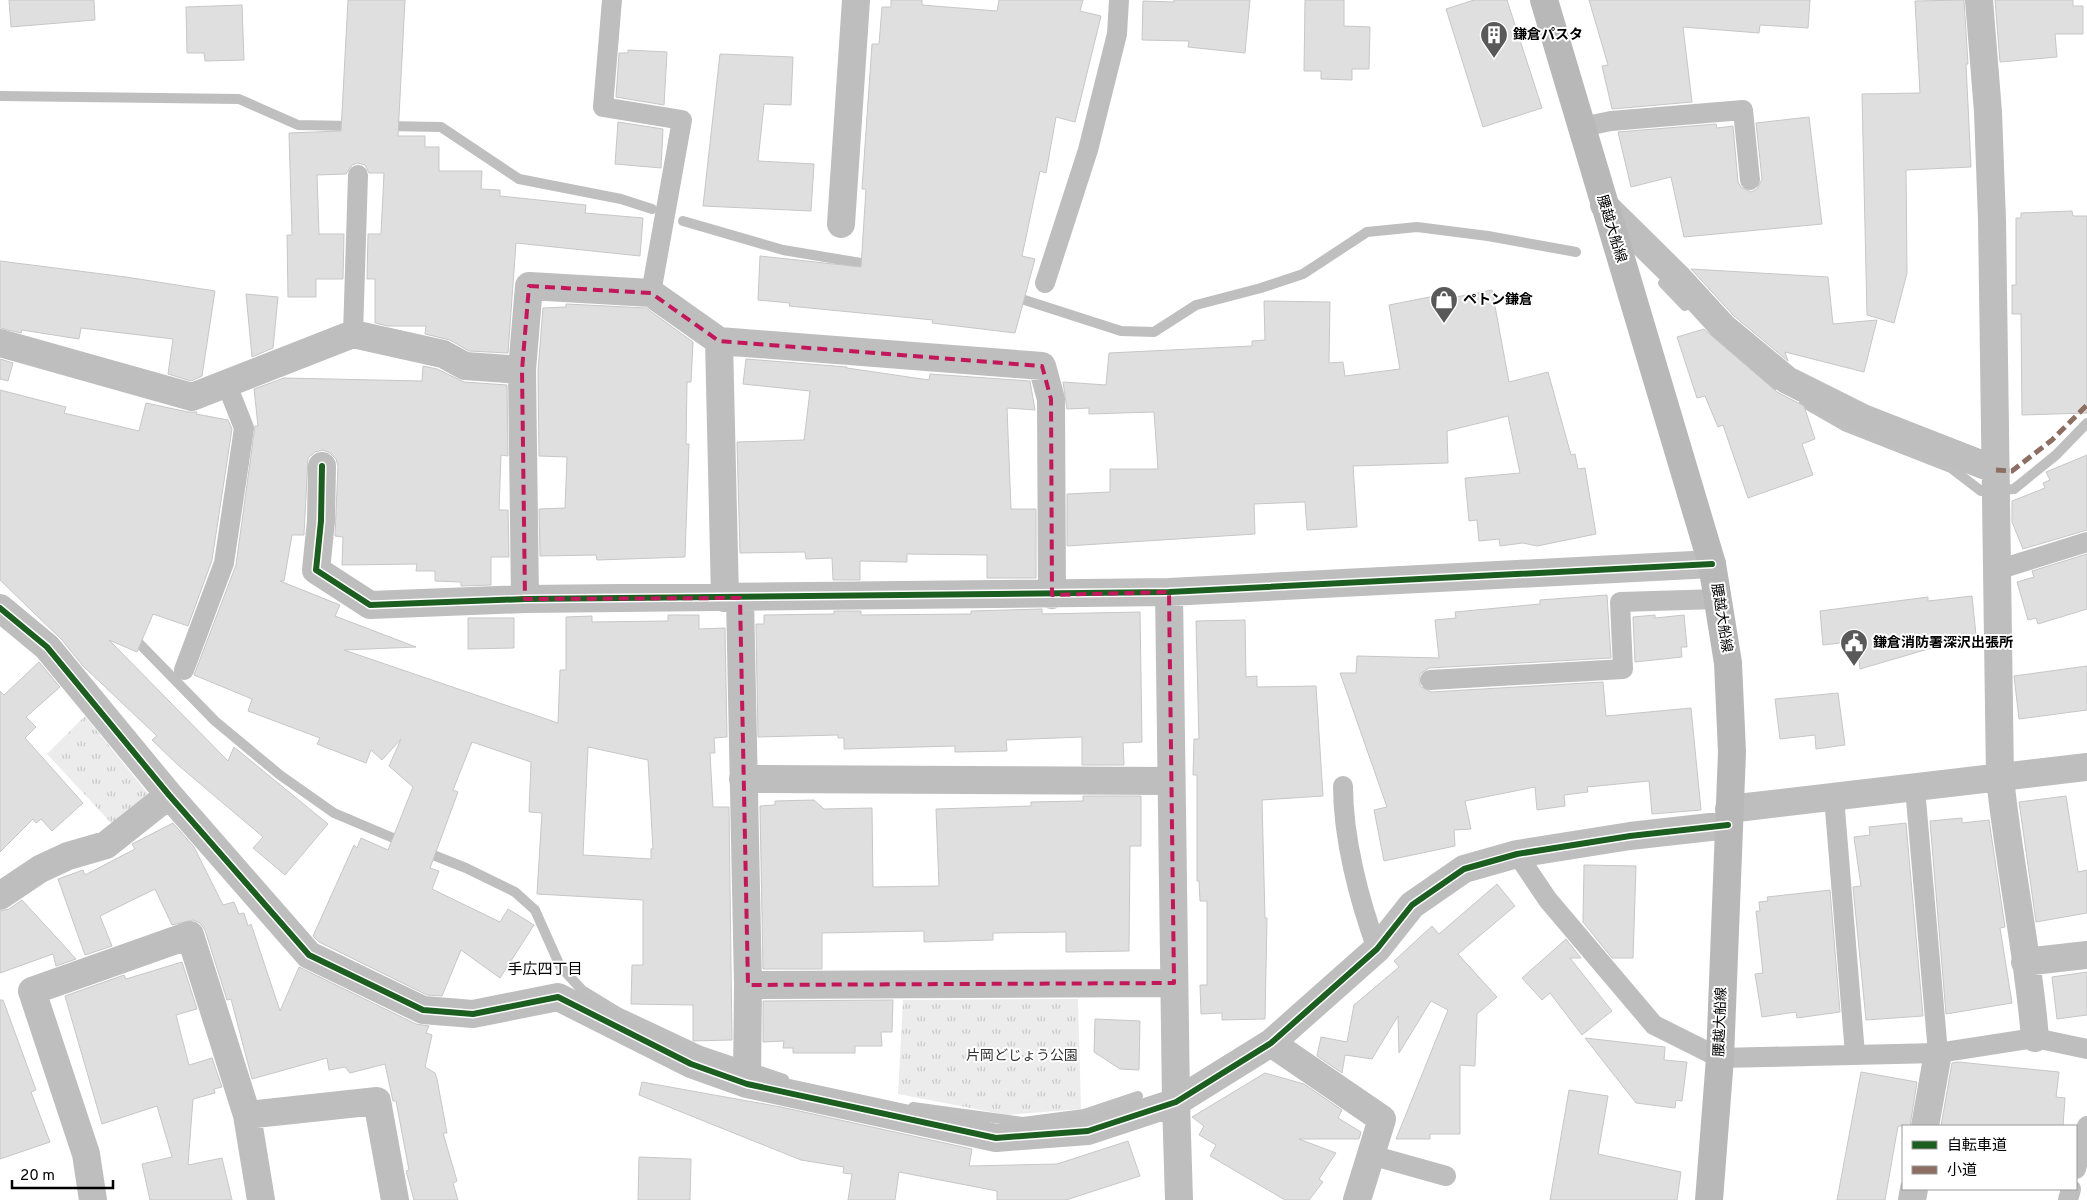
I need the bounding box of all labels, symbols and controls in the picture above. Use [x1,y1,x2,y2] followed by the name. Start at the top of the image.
[1479,20,1509,59] building icon: 鎌倉パスタ
[1513,27,1583,44] place label: 鎌倉パスタ
[1593,193,1629,265] street label: 腰越大船線
[1429,285,1459,324] shop icon: ペトン鎌倉
[1463,292,1533,309] place label: ペトン鎌倉
[1707,582,1735,654] street label: 腰越大船線
[1839,628,1869,667] public building icon: 鎌倉消防署深沢出張所
[1873,635,2013,652] place label: 鎌倉消防署深沢出張所
[507,961,583,980] district label: 手広四丁目
[1711,987,1731,1057] street label: 腰越大船線
[966,1048,1078,1065] park label: 片岡どじょう公園
[1902,1125,2077,1190] legend
[1947,1137,2007,1156] text: 自転車道
[12,1158,114,1190] scale bar
[1947,1162,1977,1181] text: 小道
[20,1167,55,1186] text: 20 m

